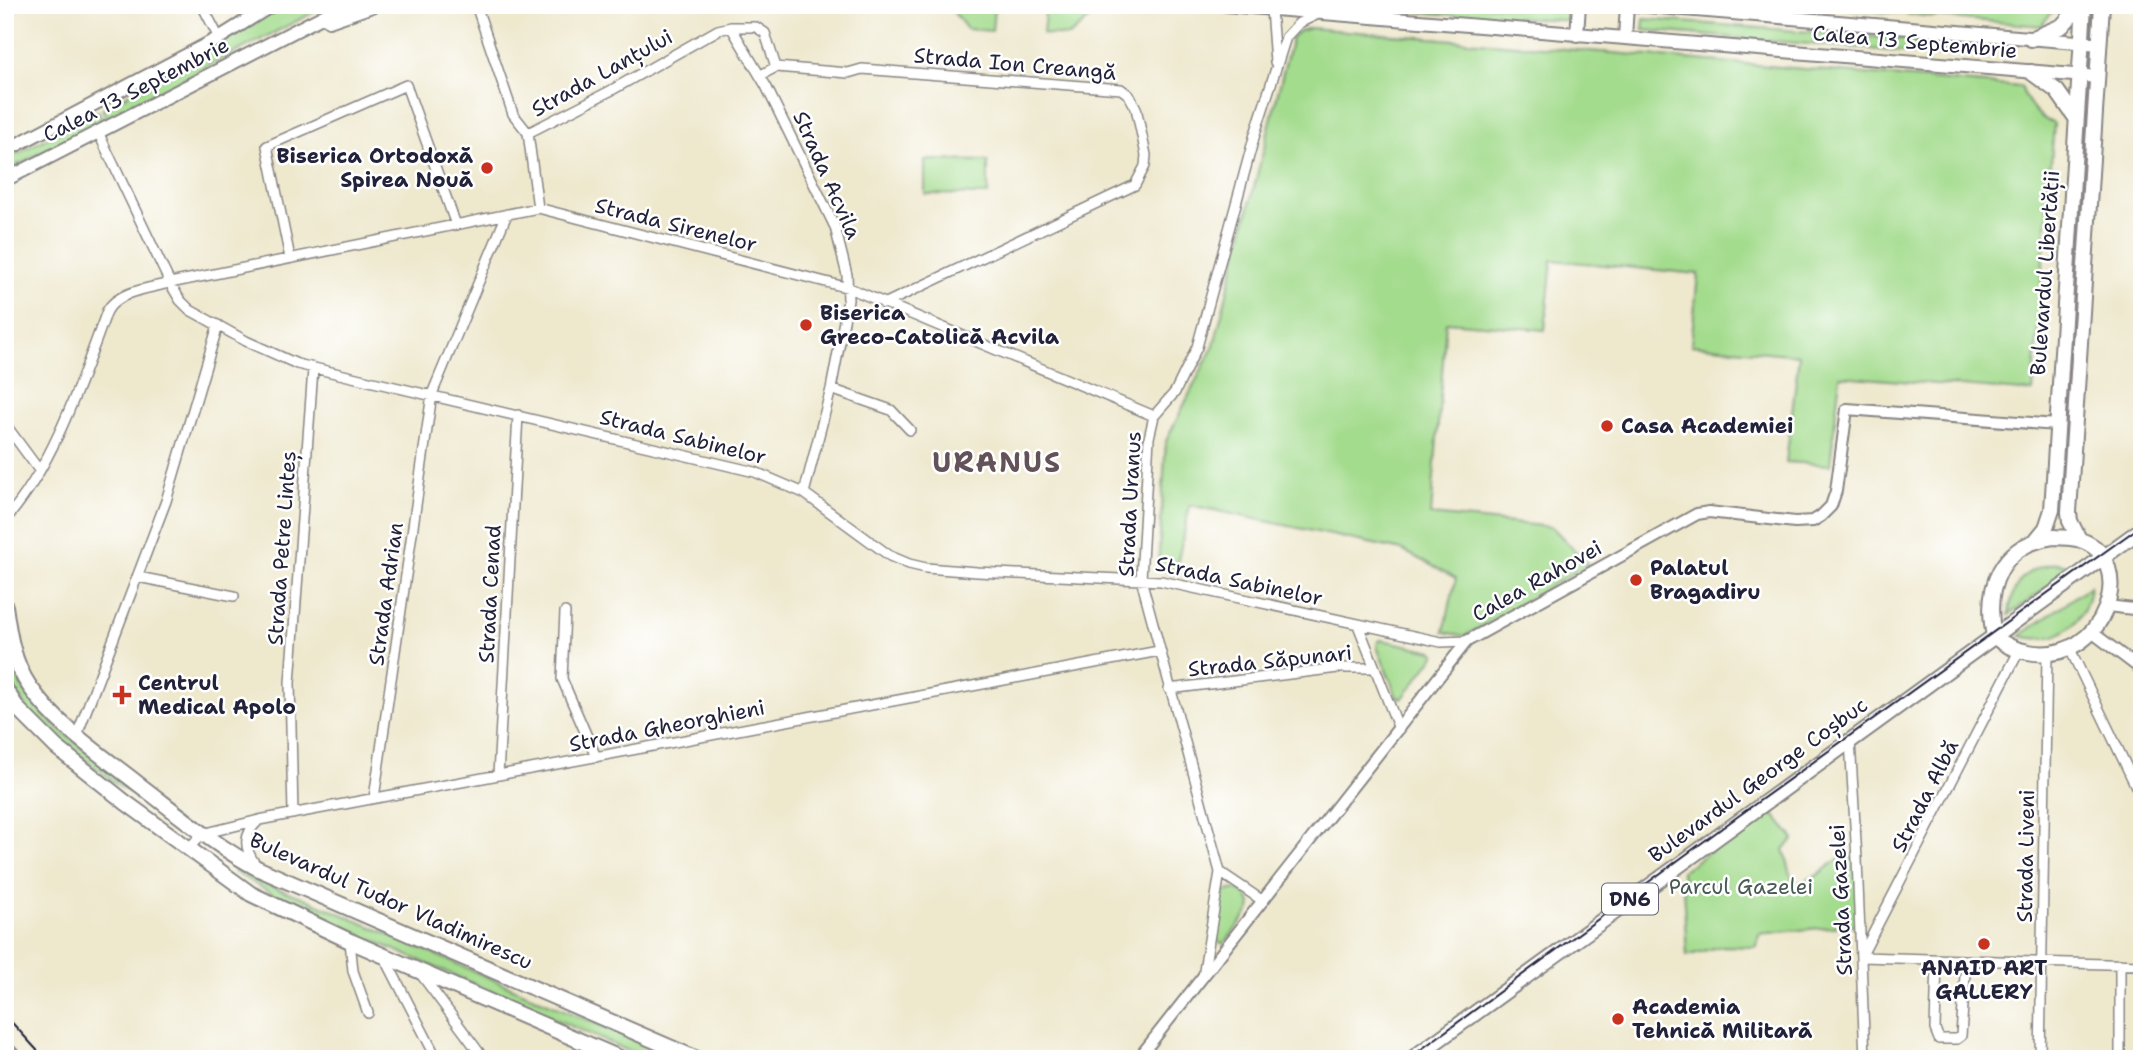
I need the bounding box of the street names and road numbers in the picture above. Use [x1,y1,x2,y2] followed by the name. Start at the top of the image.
[1812,19,2018,65] street label: Calea 13 Septembrie
[526,23,678,123] street label: Strada Lanțului
[38,31,234,149] street label: Calea 13 Septembrie
[913,41,1117,87] street label: Strada Ion Creangă
[786,107,868,243] street label: Strada Acvila
[2024,169,2066,377] street label: Bulevardul Libertății
[592,191,760,259] street label: Strada Sirenelor
[597,403,769,471] street label: Strada Sabinelor
[1112,430,1148,578] street label: Strada Uranus
[261,450,304,646] street label: Strada Petre Linteș
[362,520,410,667] street label: Strada Adrian
[472,524,508,664] street label: Strada Cenad
[1467,534,1607,628] street label: Calea Rahovei
[1153,550,1325,612] street label: Strada Sabinelor
[1187,638,1353,684] street label: Strada Săpunari
[1643,691,1874,870] street label: Bulevardul George Coșbuc
[567,693,767,759] street label: Strada Gheorghieni
[1885,735,1965,857] street label: Strada Albă
[2011,789,2041,923] street label: Strada Liveni
[1823,824,1859,976] street label: Strada Gazelei
[245,826,537,976] street label: Bulevardul Tudor Vladimirescu
[1602,884,1658,914] road number: DN6

